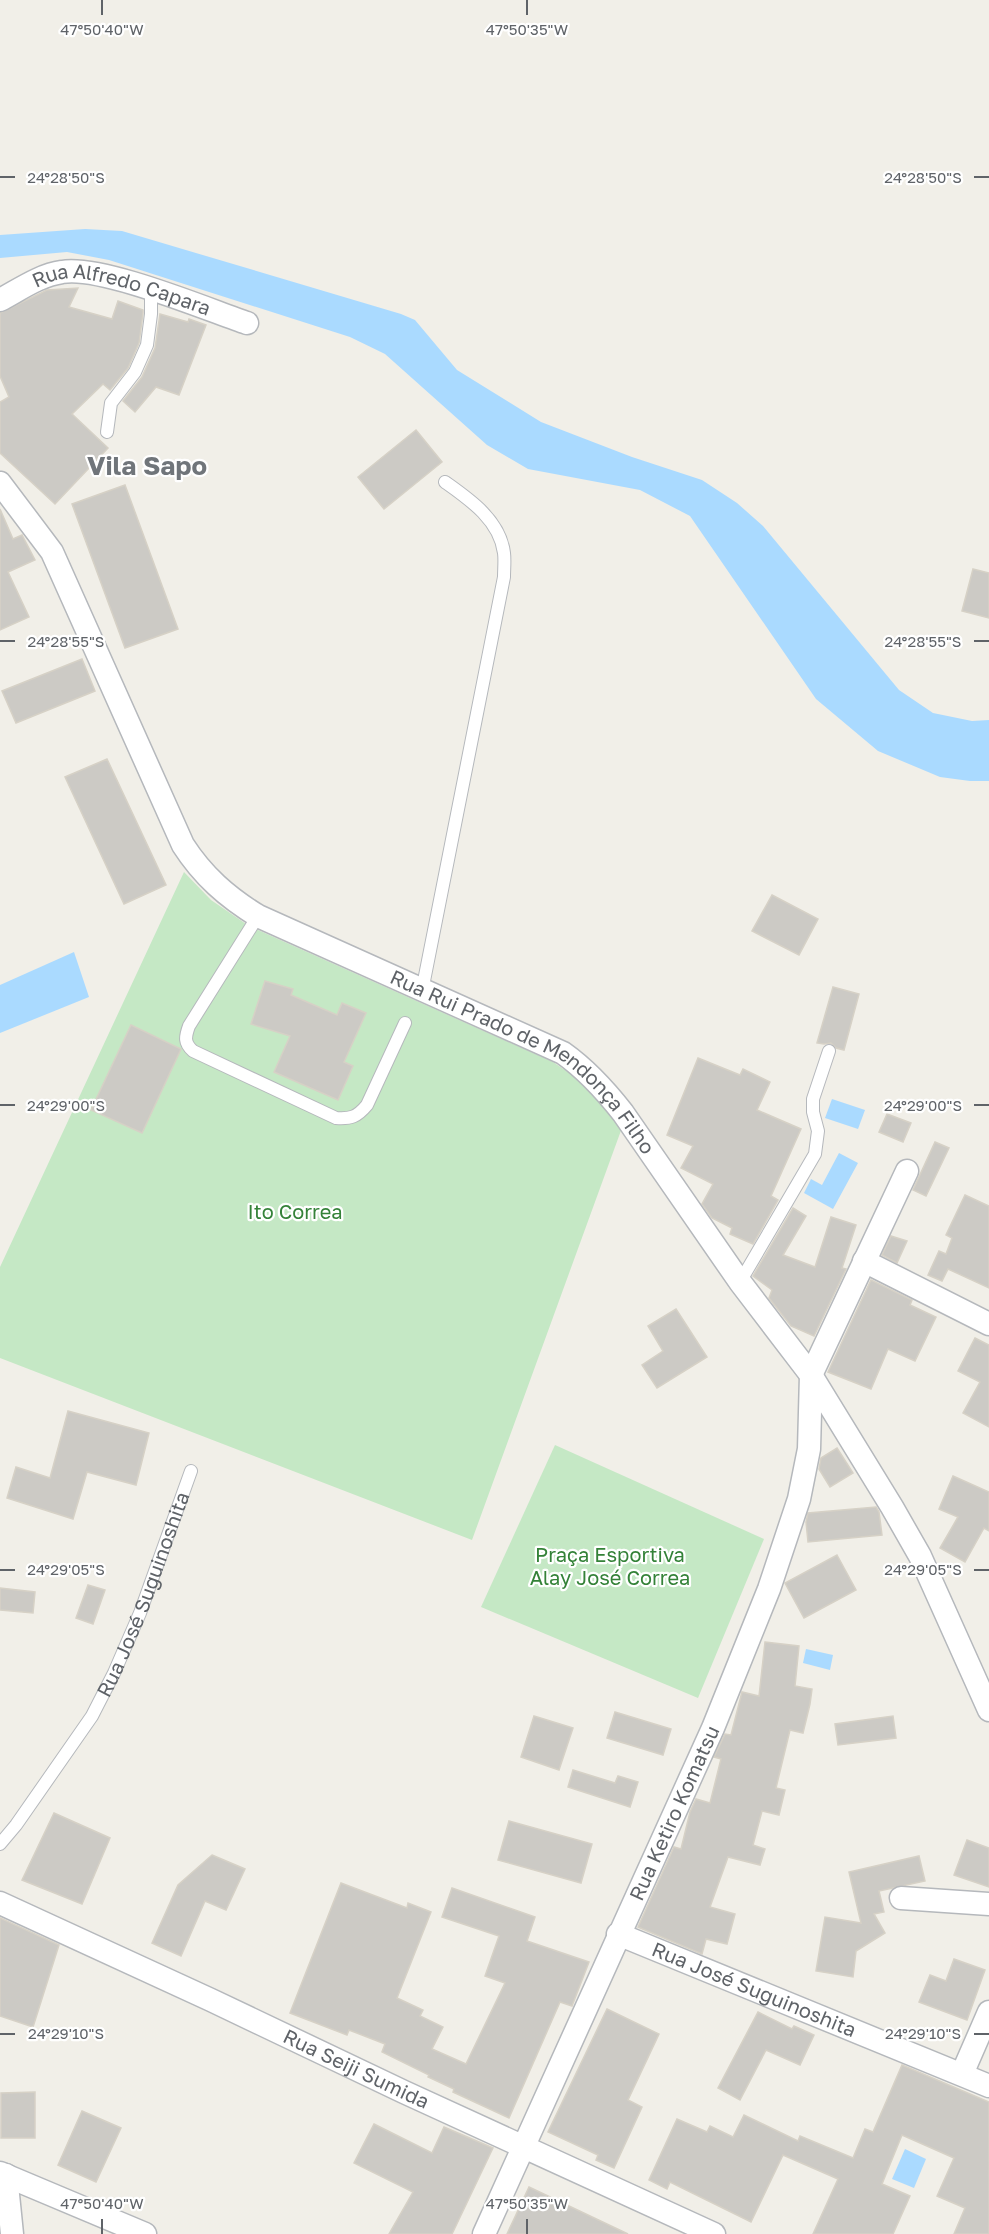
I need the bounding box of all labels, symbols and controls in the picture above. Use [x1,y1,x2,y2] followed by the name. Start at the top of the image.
[60,20,144,38] text: 47°50'40"W
[486,20,568,38] text: 47°50'35"W
[27,168,105,186] text: 24°28'50"S
[884,168,962,186] text: 24°28'50"S
[28,258,214,320] street label: Rua Alfredo Capara
[87,450,207,481] district label: Vila Sapo
[28,632,104,650] text: 24°28'55"S
[885,632,961,650] text: 24°28'55"S
[387,964,661,1158] street label: Rua Rui Prado de Mendonça Filho
[27,1096,105,1114] text: 24°29'00"S
[884,1096,962,1114] text: 24°29'00"S
[247,1199,343,1223] park label: Ito Correa
[91,1488,194,1701] street label: Rua José Suguinoshita
[530,1542,690,1589] park label: Praça Esportiva Alay José Correa
[27,1560,105,1578] text: 24°29'05"S
[884,1560,962,1578] text: 24°29'05"S
[624,1721,724,1904] street label: Rua Ketiro Komatsu
[649,1936,860,2041] street label: Rua José Suguinoshita
[280,2023,433,2113] street label: Rua Seiji Sumida
[28,2024,104,2042] text: 24°29'10"S
[885,2024,961,2042] text: 24°29'10"S
[60,2194,144,2212] text: 47°50'40"W
[486,2194,568,2212] text: 47°50'35"W

